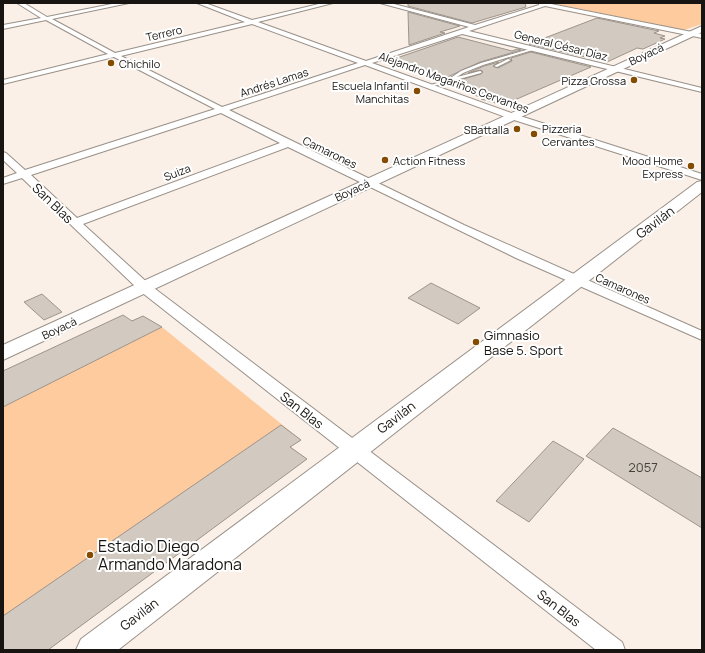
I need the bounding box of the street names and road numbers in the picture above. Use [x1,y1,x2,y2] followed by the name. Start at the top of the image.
[144,21,184,44] street label: Terrero
[513,26,609,64] street label: General César Díaz
[626,39,666,69] street label: Boyacá
[377,48,531,116] street label: Alejandro Magariños Cervantes
[238,64,310,100] street label: Andrés Lamas
[300,132,360,172] street label: Camarones
[161,160,193,184] street label: Suiza
[332,175,372,205] street label: Boyacá
[29,179,78,227] street label: San Blas
[632,202,678,242] street label: Gavilán
[593,269,653,307] street label: Camarones
[39,313,79,343] street label: Boyacá
[277,387,328,433] street label: San Blas
[373,397,419,437] street label: Gavilán
[534,585,585,631] street label: San Blas
[116,594,162,634] street label: Gavilán

